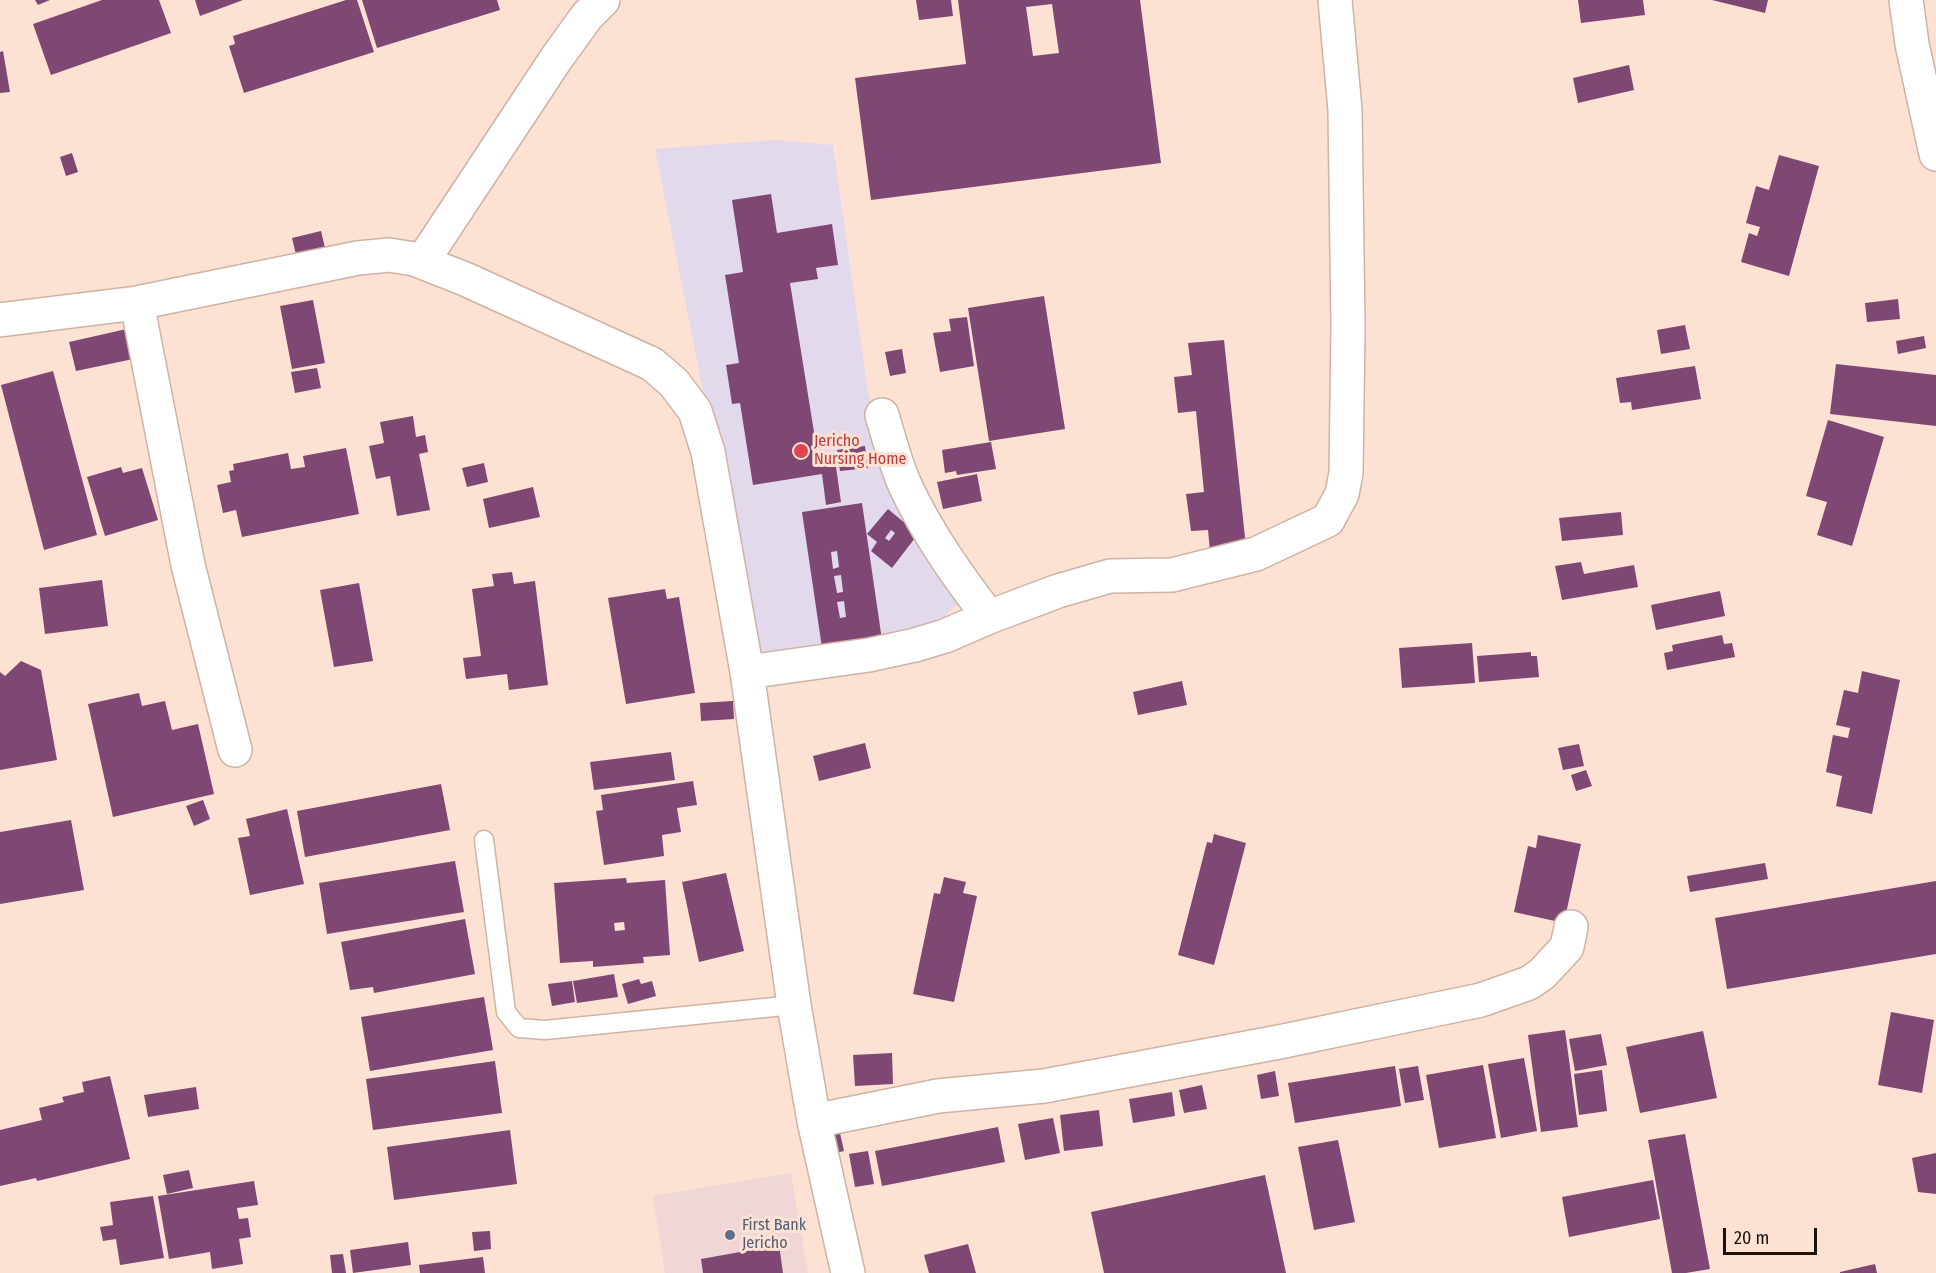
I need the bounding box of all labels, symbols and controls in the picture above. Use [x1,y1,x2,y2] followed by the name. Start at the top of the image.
[814,432,906,470] place label: Jericho Nursing Home
[792,442,810,460] marker: Jericho Nursing Home
[742,1216,806,1254] place label: First Bank Jericho
[1726,1216,1820,1254] scale bar
[1734,1227,1769,1249] text: 20 m
[723,1228,737,1242] marker: First Bank Jericho

